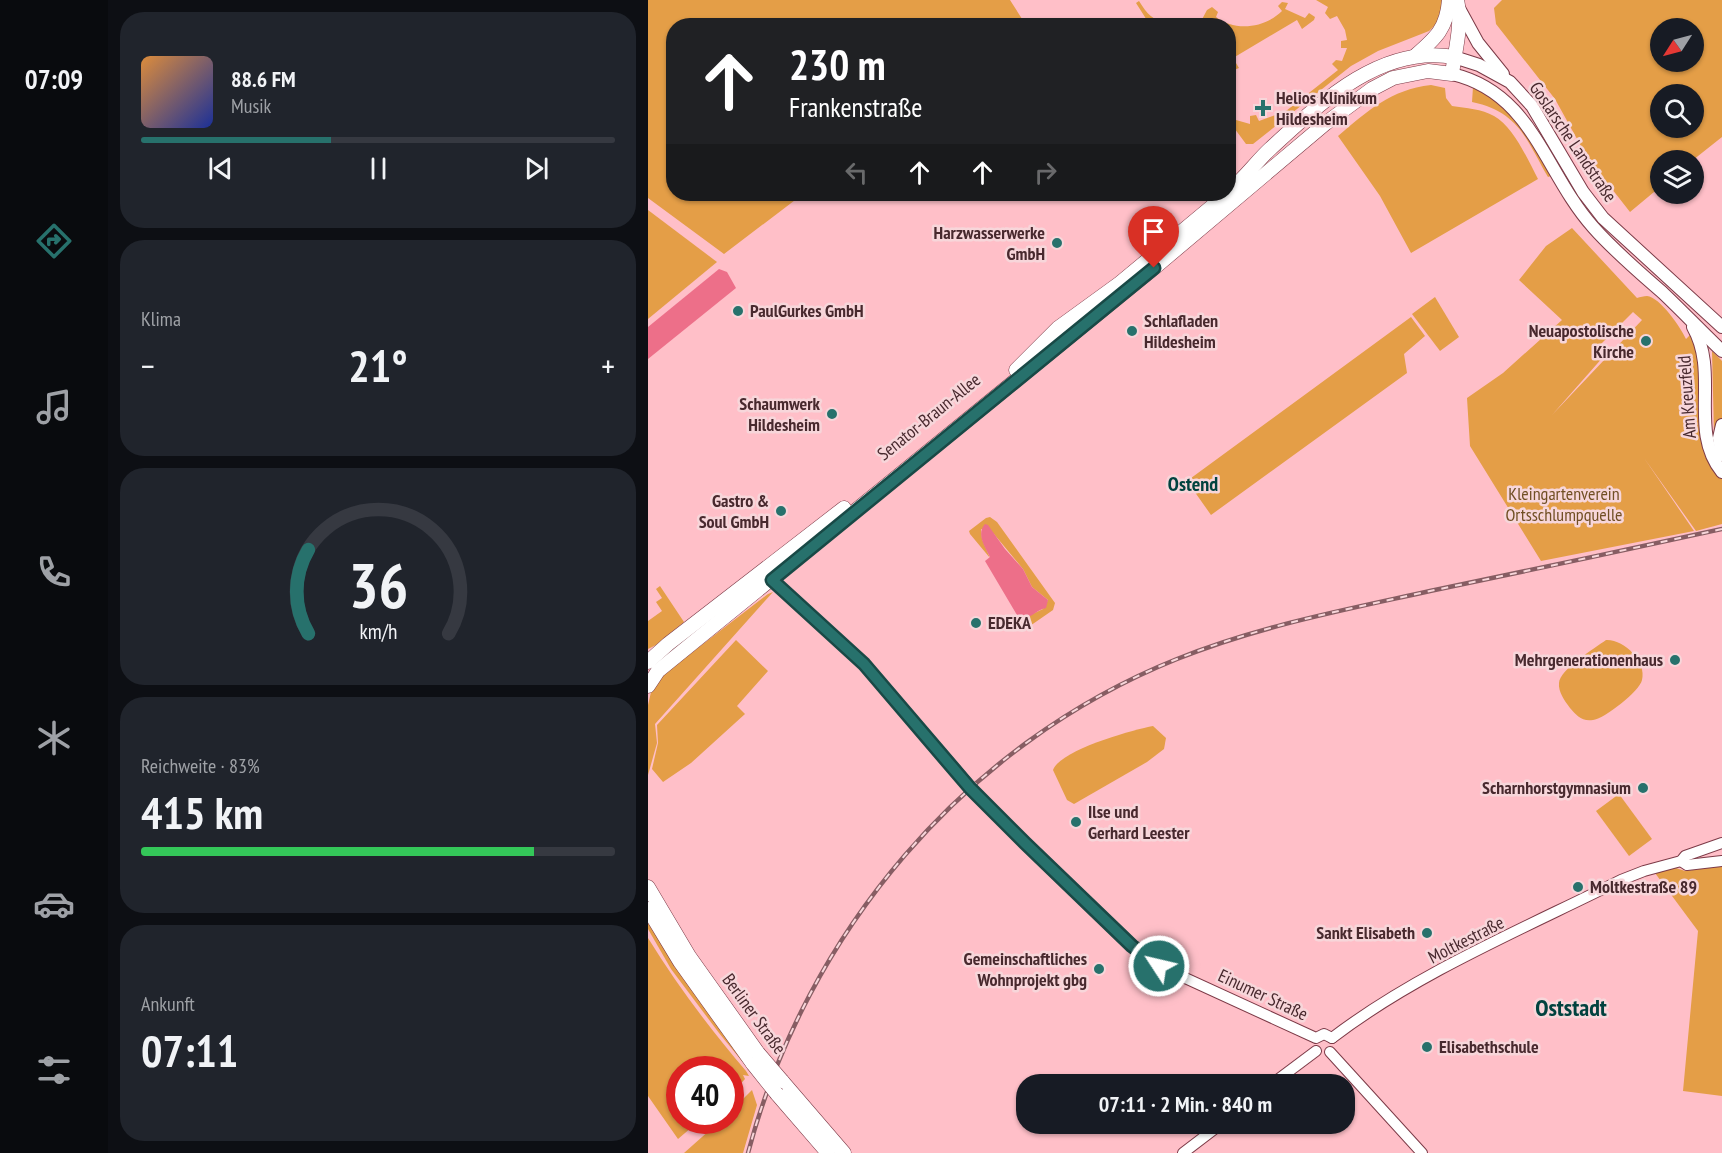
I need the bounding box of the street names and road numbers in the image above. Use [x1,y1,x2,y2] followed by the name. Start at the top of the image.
[1525,77,1622,206] street label: Goslarsche Landstraße
[1672,355,1701,439] street label: Am Kreuzfeld
[872,368,985,465] street label: Senator-Braun-Allee
[1424,911,1508,968] street label: Moltkestraße
[1215,964,1312,1025] street label: Einumer Straße
[717,969,791,1059] street label: Berliner Straße

